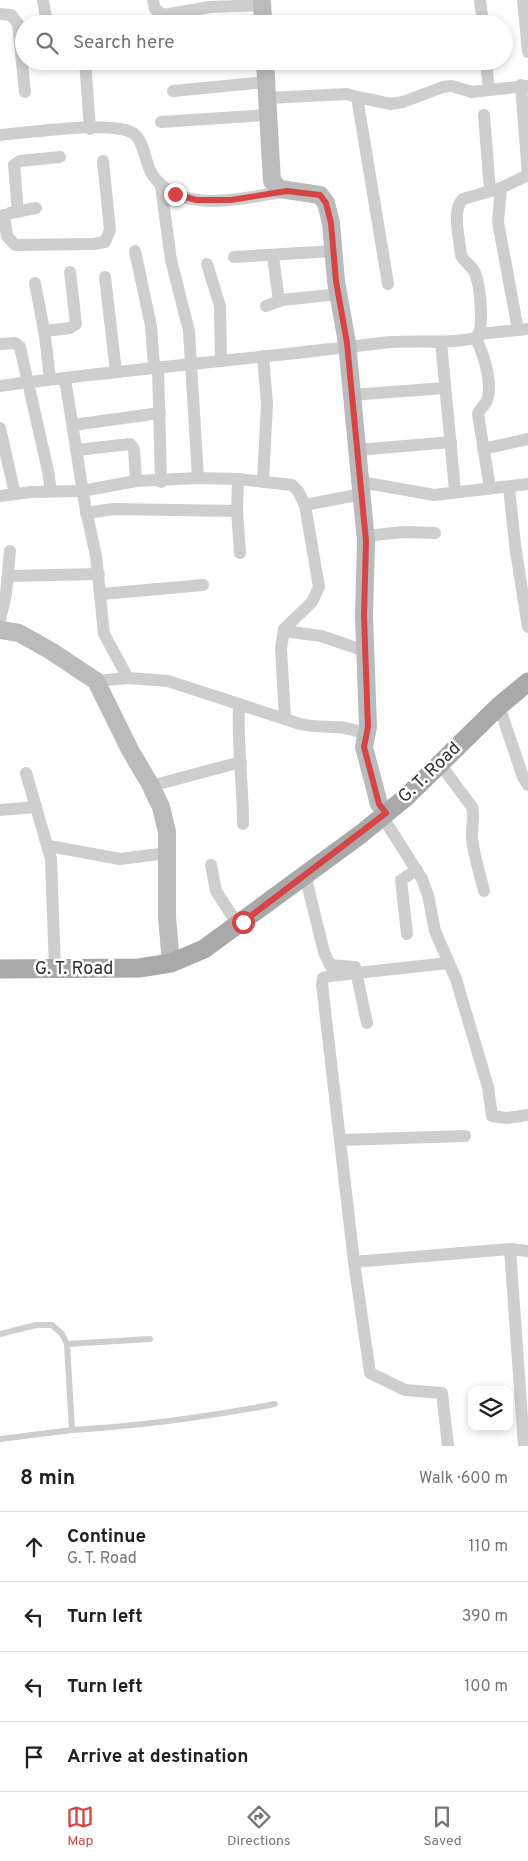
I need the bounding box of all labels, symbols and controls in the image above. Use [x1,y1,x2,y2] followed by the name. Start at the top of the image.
[15,15,513,70] search box
[33,29,61,57] icon: search
[73,31,175,55] text: Search here
[164,183,187,206] route end
[394,737,466,809] street label: G. T. Road
[232,911,255,934] route start
[35,958,113,981] street label: G. T. Road
[468,1386,513,1431] map controls
[468,1386,513,1431] button: layers
[20,1465,75,1492] text: 8 min
[419,1469,508,1489] text: Walk · 600 m
[67,1525,146,1549] text: Continue
[20,1533,48,1561] icon: ahead
[468,1537,508,1557] text: 110 m
[67,1549,137,1569] text: G. T. Road
[20,1603,48,1631] icon: left
[67,1605,143,1629] text: Turn left
[462,1607,508,1627] text: 390 m
[20,1673,48,1701] icon: left
[67,1675,143,1699] text: Turn left
[464,1677,508,1697] text: 100 m
[20,1743,48,1771] icon: arrive
[67,1745,248,1769] text: Arrive at destination
[66,1803,94,1850] tab: Map
[227,1803,291,1850] tab: Directions
[423,1803,462,1850] tab: Saved

